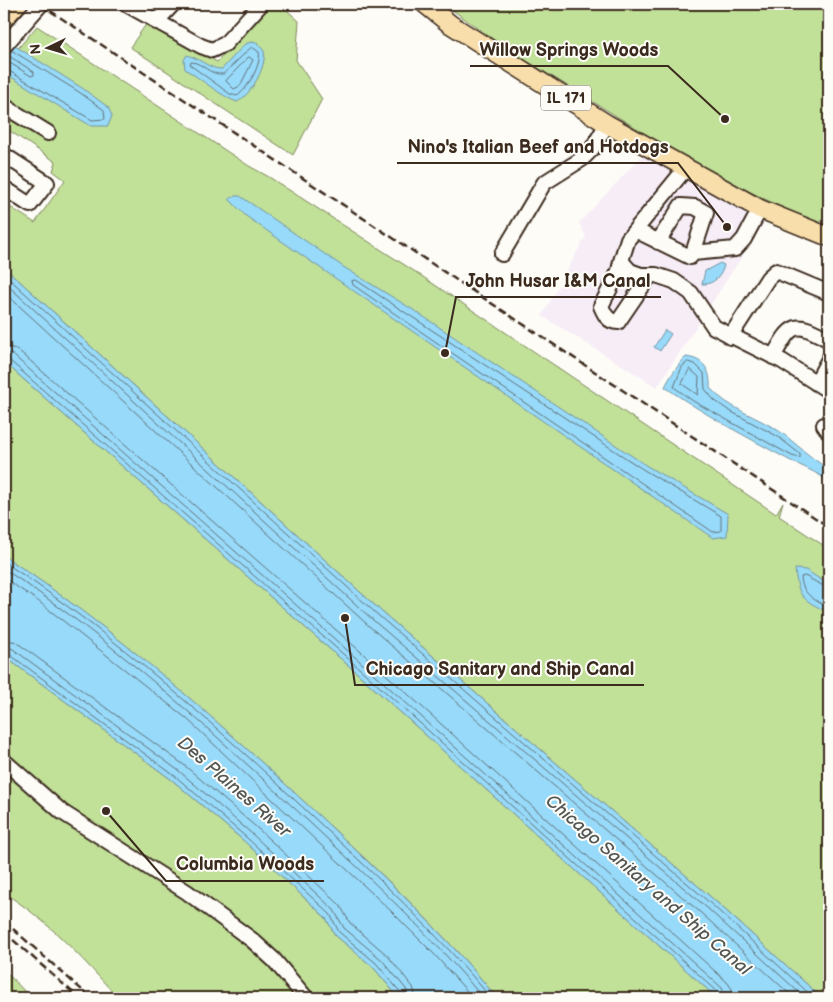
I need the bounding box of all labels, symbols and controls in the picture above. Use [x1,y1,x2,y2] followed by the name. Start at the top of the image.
[22,22,72,72] north arrow
[470,33,668,66] callout: Willow Springs Woods
[480,40,659,61] text: Willow Springs Woods
[27,43,44,55] text: N
[541,86,591,110] road number: IL 171
[397,130,678,163] callout: Nino's Italian Beef and Hotdogs
[407,137,669,158] text: Nino's Italian Beef and Hotdogs
[456,264,661,297] callout: John Husar I&M Canal
[465,271,651,292] text: John Husar I&M Canal
[355,652,644,685] callout: Chicago Sanitary and Ship Canal
[366,659,634,680] text: Chicago Sanitary and Ship Canal
[173,732,296,843] water label: Des Plaines River
[541,790,755,980] water label: Chicago Sanitary and Ship Canal
[166,848,324,881] callout: Columbia Woods
[176,854,314,875] text: Columbia Woods

